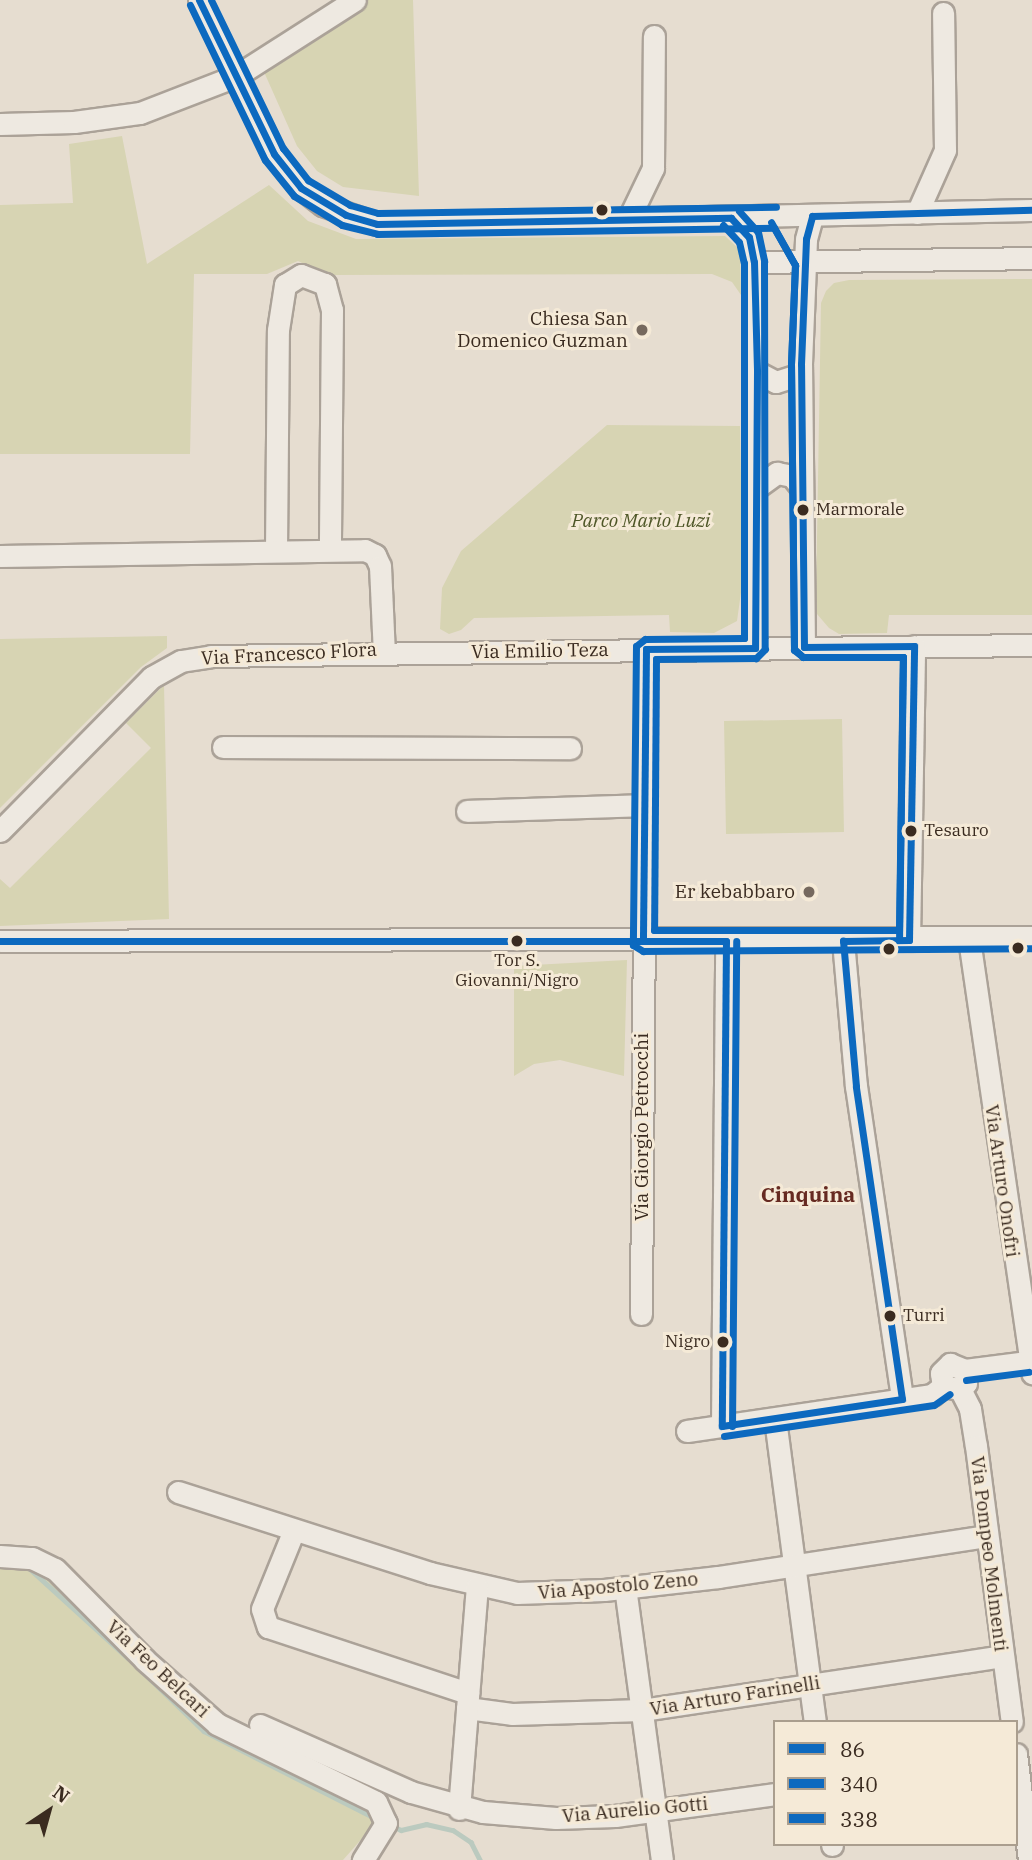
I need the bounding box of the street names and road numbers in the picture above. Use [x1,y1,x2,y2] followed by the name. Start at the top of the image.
[200,638,378,670] street label: Via Francesco Flora
[471,638,609,664] street label: Via Emilio Teza
[631,1033,653,1221] street label: Via Giorgio Petrocchi
[980,1103,1024,1259] street label: Via Arturo Onofri
[966,1455,1012,1653] street label: Via Pompeo Molmenti
[537,1568,699,1604] street label: Via Apostolo Zeno
[102,1615,214,1723] street label: Via Feo Belcari
[648,1671,822,1721] street label: Via Arturo Farinelli
[561,1792,709,1828] street label: Via Aurelio Gotti

